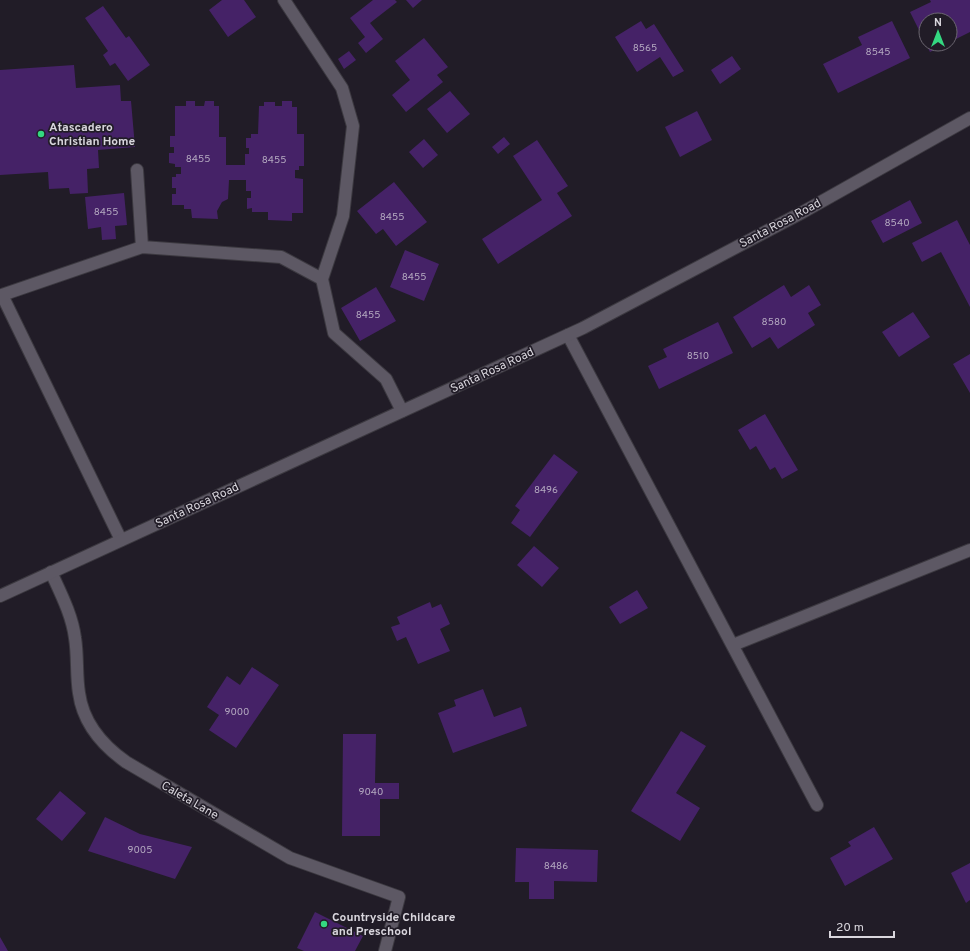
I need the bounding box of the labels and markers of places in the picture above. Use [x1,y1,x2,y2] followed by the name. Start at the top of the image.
[49,120,136,150] place label: Atascadero Christian Home
[36,129,46,139] marker: Atascadero Christian Home
[332,910,456,940] place label: Countryside Childcare and Preschool
[319,919,329,929] marker: Countryside Childcare and Preschool

